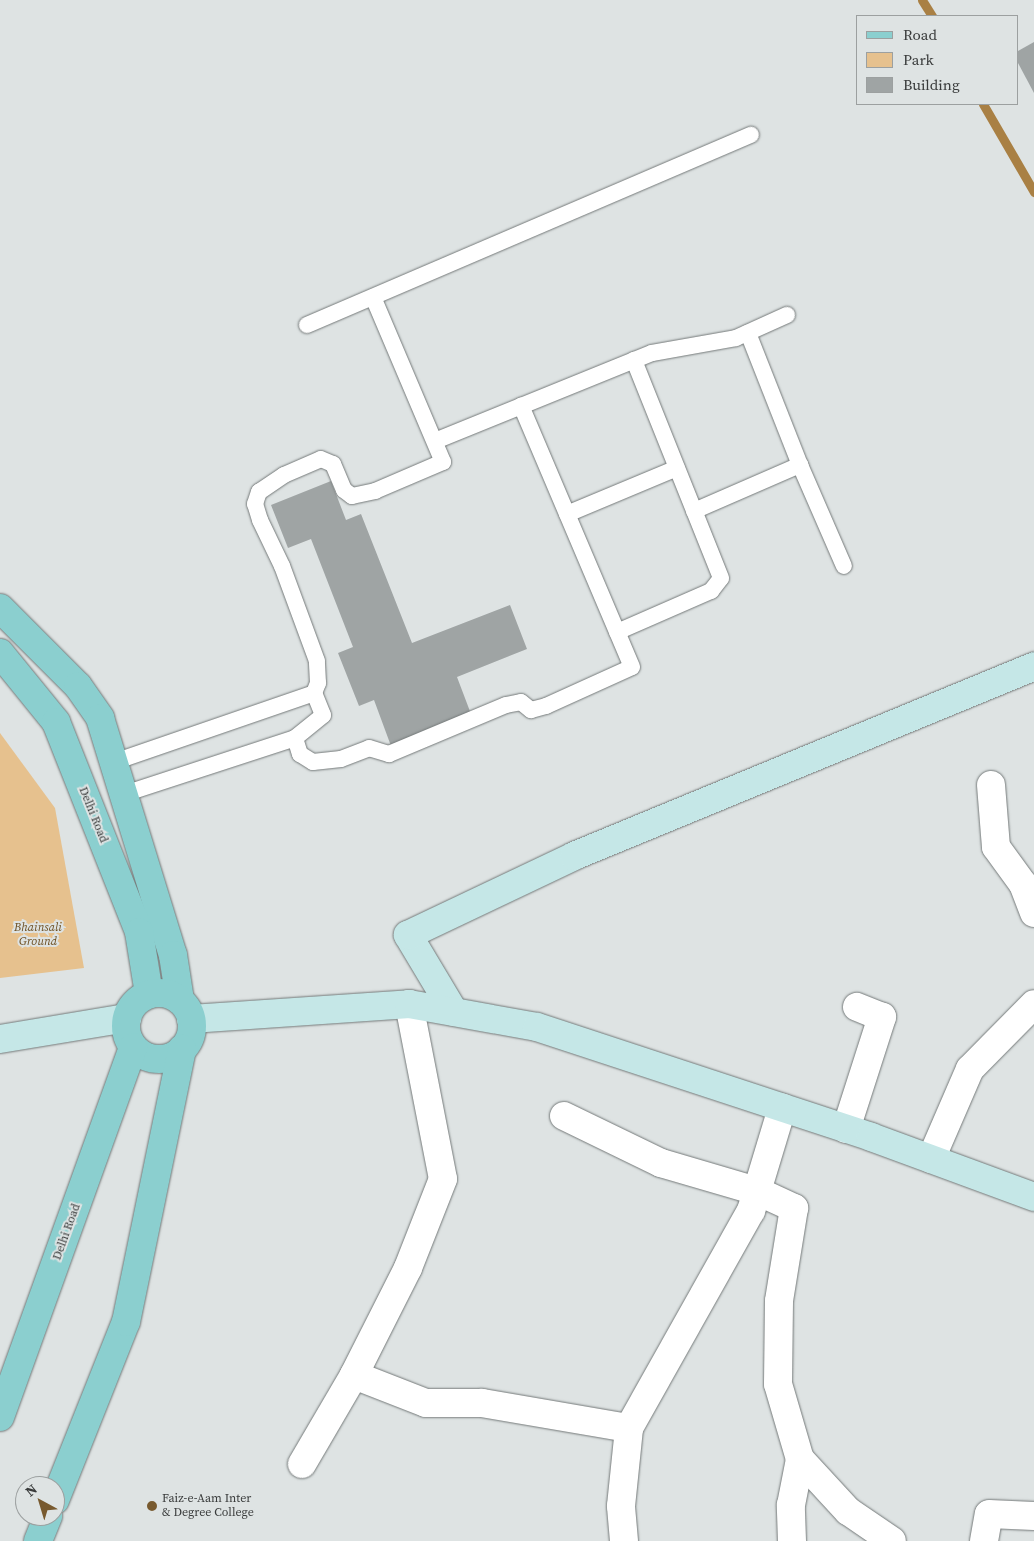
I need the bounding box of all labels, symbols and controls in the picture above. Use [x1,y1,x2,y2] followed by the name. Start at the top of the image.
[856,15,1019,105] legend
[903,24,937,45] text: Road
[903,49,934,70] text: Park
[903,74,960,95] text: Building
[75,785,111,845] street label: Delhi Road
[14,921,62,949] park label: Bhainsali Ground
[50,1202,84,1262] street label: Delhi Road
[15,1476,65,1526] north arrow
[21,1479,41,1501] text: N
[162,1492,254,1520] place label: Faiz-e-Aam Inter & Degree College
[146,1500,158,1512] marker: Faiz-e-Aam Inter & Degree College

